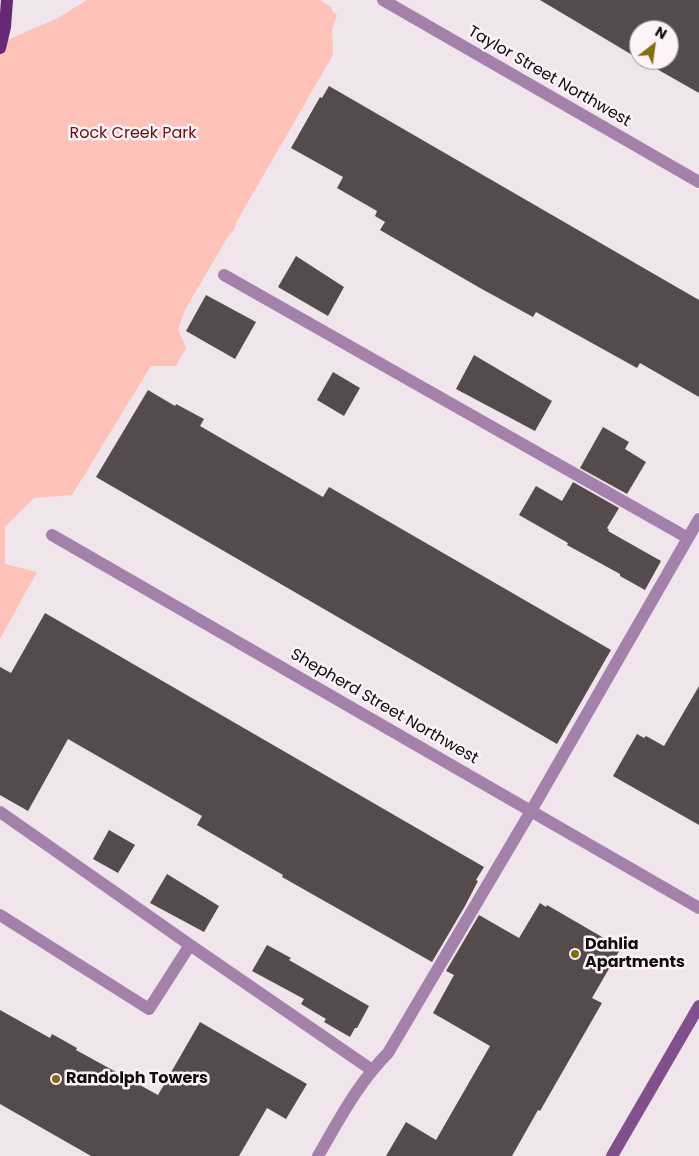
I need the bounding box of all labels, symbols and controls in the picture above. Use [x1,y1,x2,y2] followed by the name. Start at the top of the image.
[629,20,679,70] north arrow
[464,22,634,132] street label: Taylor Street Northwest
[651,22,671,44] text: N
[69,124,197,144] park label: Rock Creek Park
[287,645,481,769] street label: Shepherd Street Northwest
[585,935,685,973] place label: Dahlia Apartments
[569,948,581,960] marker: Dahlia Apartments
[66,1069,208,1089] place label: Randolph Towers
[50,1073,62,1085] marker: Randolph Towers

